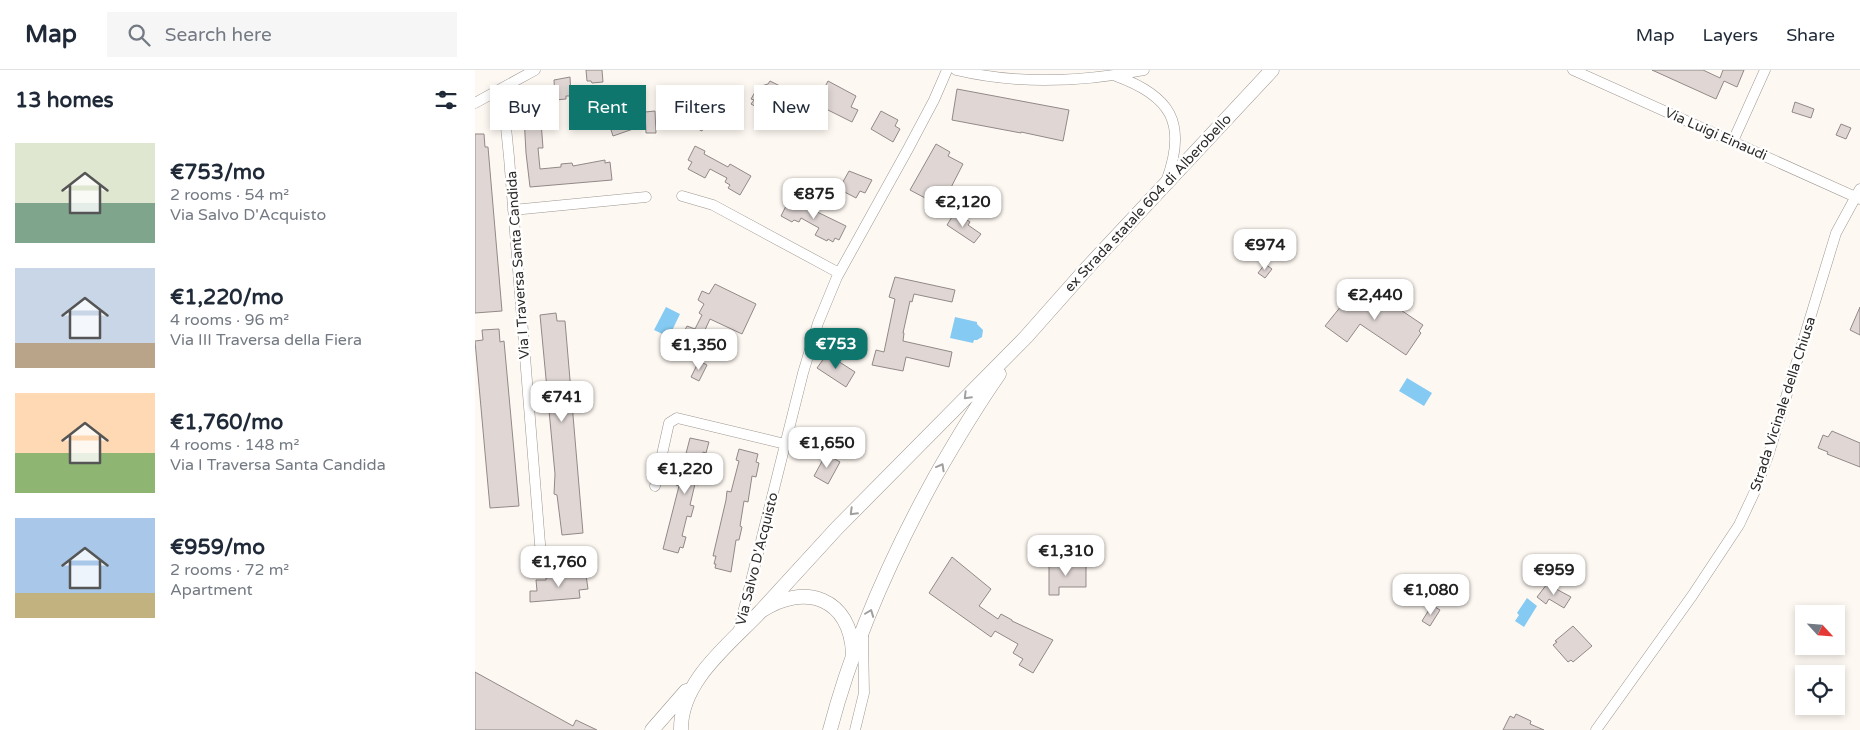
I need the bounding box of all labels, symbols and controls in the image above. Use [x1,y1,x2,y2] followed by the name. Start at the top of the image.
[107,12,457,57] search box
[25,20,77,49] text: Map
[125,21,153,49] icon: search
[165,24,272,46] text: Search here
[1636,24,1675,46] text: Map
[1703,24,1758,46] text: Layers
[1786,24,1835,46] text: Share
[490,85,559,130] chip: Buy
[569,85,646,130] chip: Rent
[656,85,744,130] chip: Filters
[754,85,828,130] chip: New
[432,86,460,114] icon: filters
[15,88,114,113] text: 13 homes
[1662,104,1770,164] street label: Via Luigi Einaudi
[1061,111,1235,295] street label: ex Strada statale 604 di Alberobello
[170,160,265,185] text: €753/mo
[55,163,115,223] icon: home
[503,170,533,360] street label: Via I Traversa Santa Candida
[784,178,844,220] pin: €875
[793,184,835,204] text: €875
[170,185,289,205] text: 2 rooms · 54 m²
[922,186,1004,228] pin: €2,120
[935,192,991,212] text: €2,120
[170,205,326,225] text: Via Salvo D'Acquisto
[1235,228,1295,271] pin: €974
[1244,235,1286,255] text: €974
[1334,278,1416,321] pin: €2,440
[170,285,284,310] text: €1,220/mo
[1348,285,1402,305] text: €2,440
[55,288,115,348] icon: home
[170,310,289,330] text: 4 rooms · 96 m²
[1747,314,1819,494] street label: Strada Vicinale della Chiusa
[658,328,740,371] pin: €1,350
[806,328,866,370] pin: €753
[170,330,362,350] text: Via III Traversa della Fiera
[815,334,857,354] text: €753
[671,335,727,355] text: €1,350
[532,380,592,423] pin: €741
[541,387,583,407] text: €741
[964,390,973,399] one-way arrow
[170,410,283,435] text: €1,760/mo
[55,413,115,473] icon: home
[786,426,868,469] pin: €1,650
[799,433,855,453] text: €1,650
[170,435,299,455] text: 4 rooms · 148 m²
[644,452,726,495] pin: €1,220
[170,455,386,475] text: Via I Traversa Santa Candida
[657,459,713,479] text: €1,220
[935,464,945,473] one-way arrow
[732,491,782,627] street label: Via Salvo D'Acquisto
[850,506,859,515] one-way arrow
[1025,534,1107,577] pin: €1,310
[170,535,265,560] text: €959/mo
[55,538,115,598] icon: home
[1038,541,1094,561] text: €1,310
[518,546,600,588] pin: €1,760
[531,552,587,572] text: €1,760
[1524,554,1584,596] pin: €959
[170,560,289,580] text: 2 rooms · 72 m²
[1533,560,1575,580] text: €959
[1390,574,1472,616] pin: €1,080
[170,580,253,600] text: Apartment
[1403,580,1459,600] text: €1,080
[1795,605,1845,655] north arrow
[1795,605,1845,715] map controls
[864,609,874,618] one-way arrow
[1795,665,1845,715] button: locate

